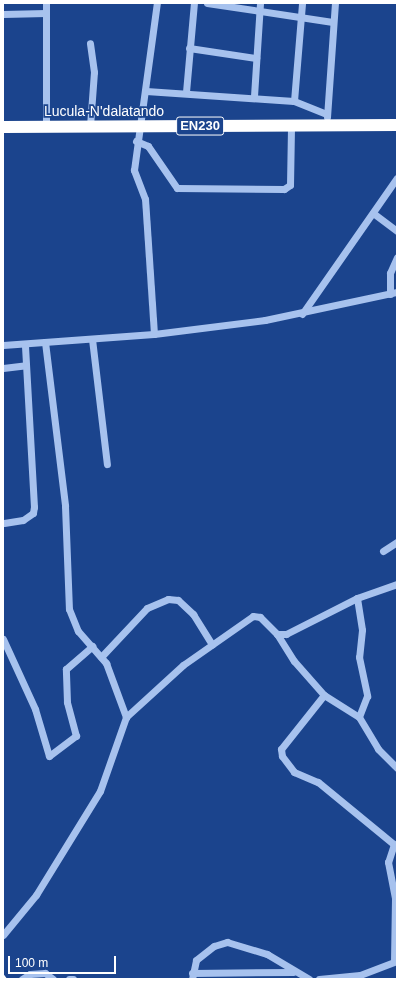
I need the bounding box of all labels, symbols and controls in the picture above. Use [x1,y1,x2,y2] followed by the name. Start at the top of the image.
[44,103,164,119] street label: Lucula-N'dalatando
[176,115,224,137] road number: EN230
[10,948,118,974] scale bar
[15,956,48,970] text: 100 m

